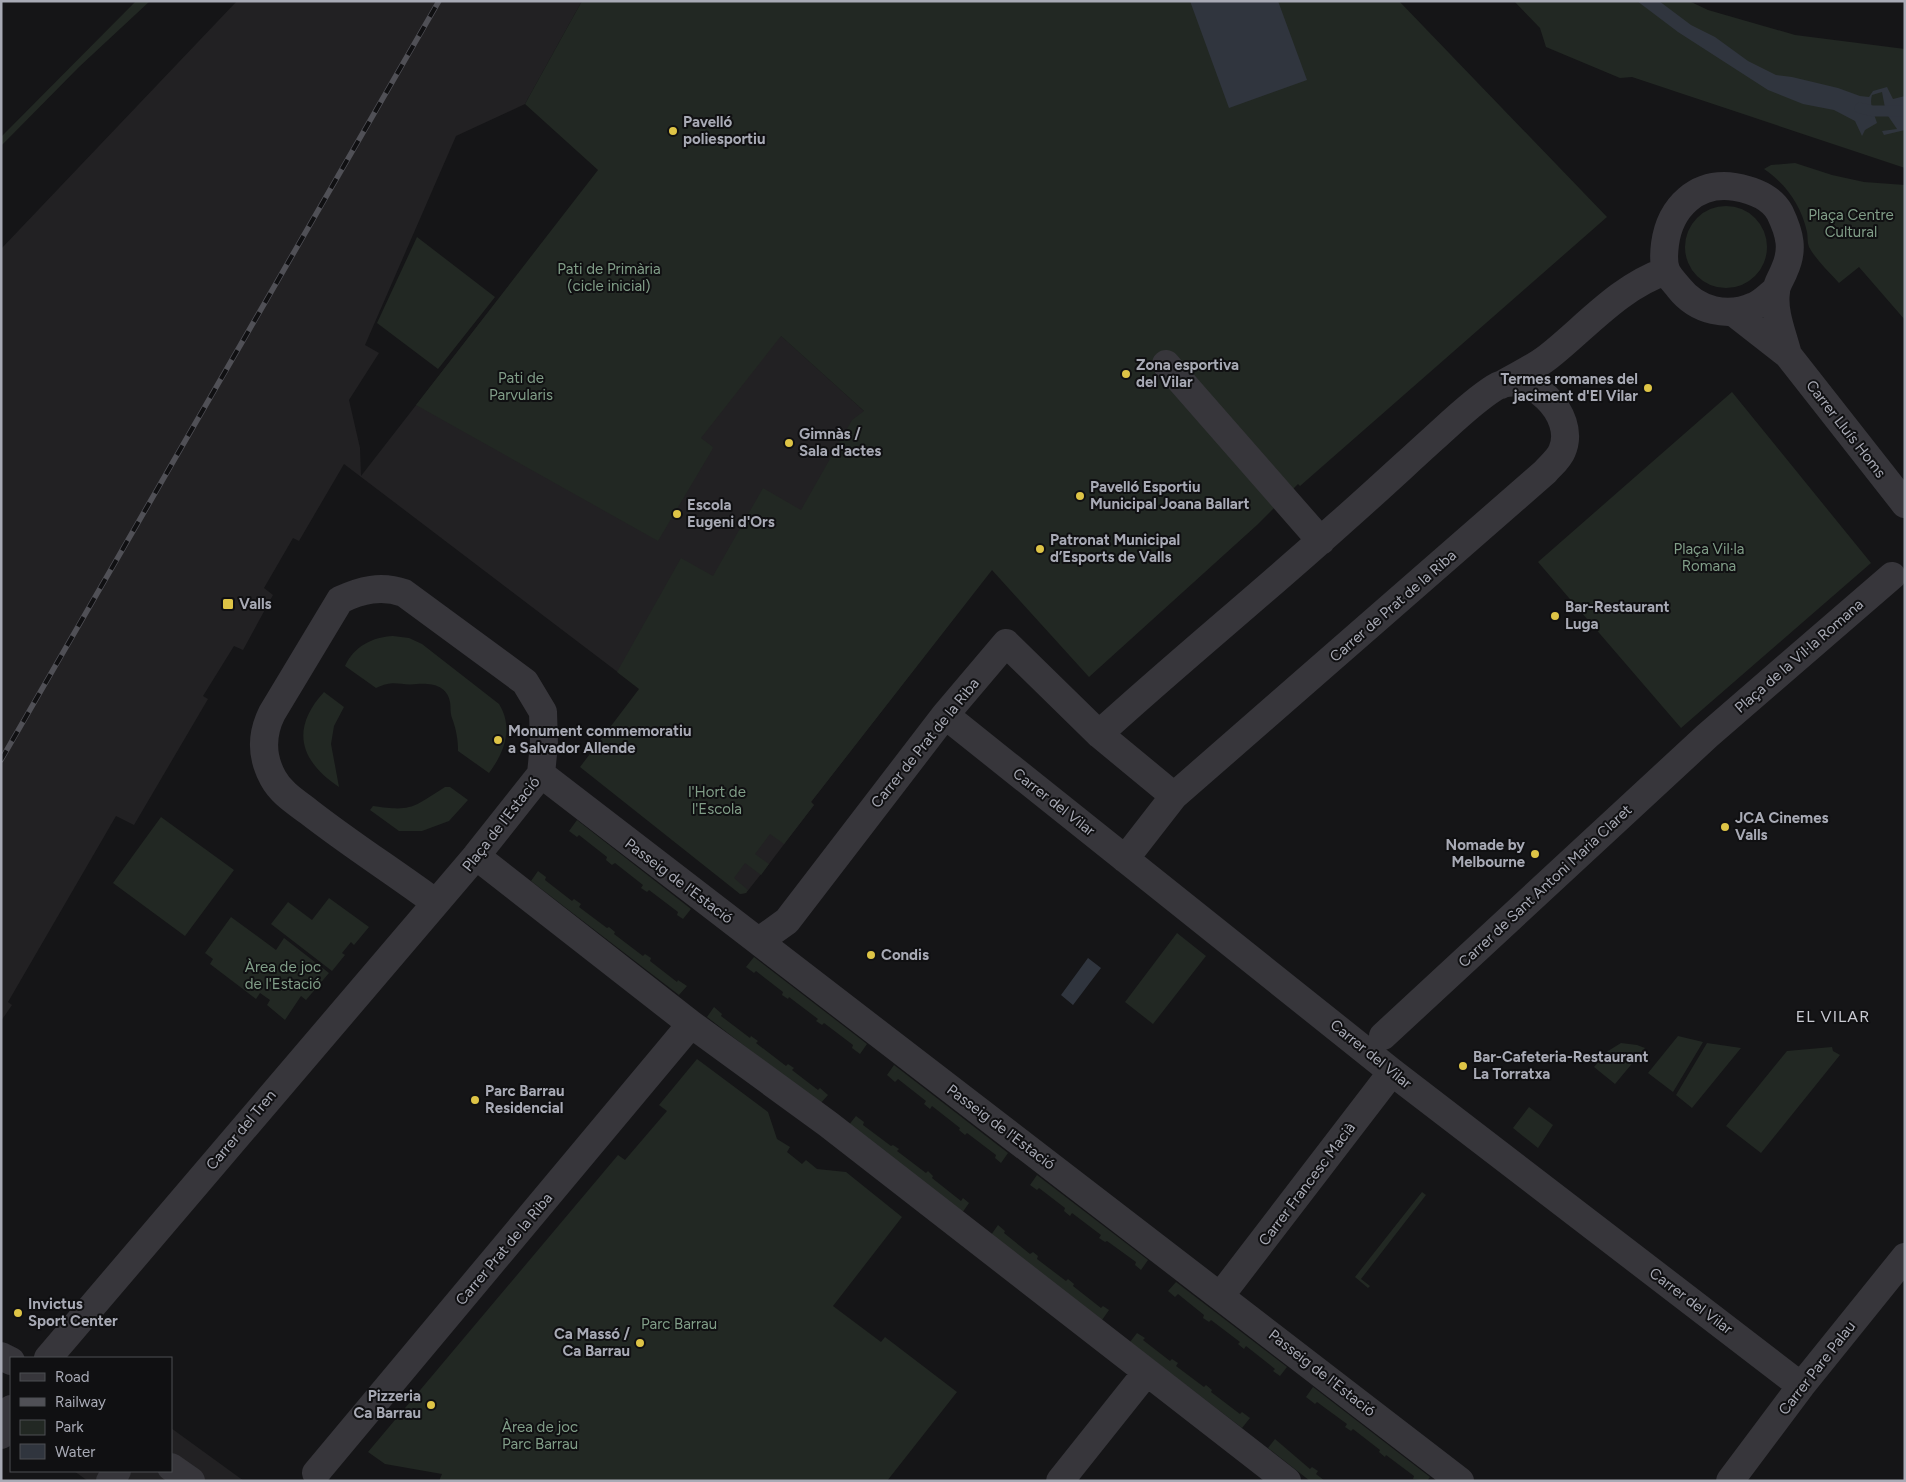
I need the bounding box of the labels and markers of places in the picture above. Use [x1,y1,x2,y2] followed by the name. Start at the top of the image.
[683,113,766,148] place label: Pavelló poliesportiu
[667,125,679,137] marker: Pavelló poliesportiu
[1136,356,1239,391] place label: Zona esportiva del Vilar
[1120,368,1132,380] marker: Zona esportiva del Vilar
[1500,370,1638,405] place label: Termes romanes del jaciment d'El Vilar
[1642,382,1654,394] marker: Termes romanes del jaciment d'El Vilar
[799,425,881,460] place label: Gimnàs / Sala d'actes
[783,437,795,449] marker: Gimnàs / Sala d'actes
[1090,478,1250,513] place label: Pavelló Esportiu Municipal Joana Ballart
[1074,490,1086,502] marker: Pavelló Esportiu Municipal Joana Ballart
[687,496,775,531] place label: Escola Eugeni d'Ors
[671,508,683,520] marker: Escola Eugeni d'Ors
[1050,531,1180,566] place label: Patronat Municipal d’Esports de Valls
[1034,543,1046,555] marker: Patronat Municipal d’Esports de Valls
[239,595,272,613] place label: Valls
[221,597,235,611] marker: Valls
[1565,598,1670,633] place label: Bar-Restaurant Luga
[1549,610,1561,622] marker: Bar-Restaurant Luga
[508,722,691,757] place label: Monument commemoratiu a Salvador Allende
[492,734,504,746] marker: Monument commemoratiu a Salvador Allende
[1735,809,1828,844] place label: JCA Cinemes Valls
[1719,821,1731,833] marker: JCA Cinemes Valls
[1446,836,1526,871] place label: Nomade by Melbourne
[1529,848,1541,860] marker: Nomade by Melbourne
[881,946,929,964] place label: Condis
[865,949,877,961] marker: Condis
[1473,1048,1648,1083] place label: Bar-Cafeteria-Restaurant La Torratxa
[1457,1060,1469,1072] marker: Bar-Cafeteria-Restaurant La Torratxa
[485,1082,564,1117] place label: Parc Barrau Residencial
[469,1094,481,1106] marker: Parc Barrau Residencial
[28,1295,118,1330] place label: Invictus Sport Center
[12,1307,24,1319] marker: Invictus Sport Center
[554,1325,631,1360] place label: Ca Massó / Ca Barrau
[634,1337,646,1349] marker: Ca Massó / Ca Barrau
[353,1387,421,1422] place label: Pizzeria Ca Barrau
[425,1399,437,1411] marker: Pizzeria Ca Barrau

